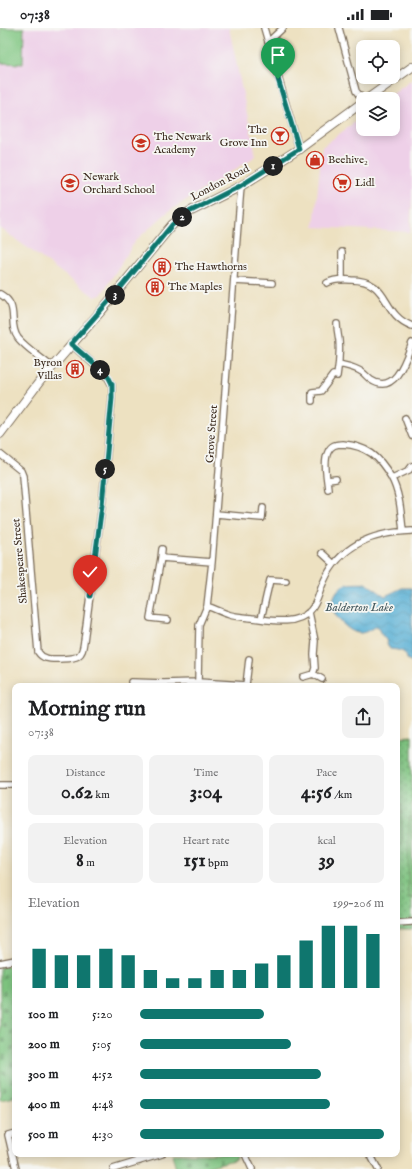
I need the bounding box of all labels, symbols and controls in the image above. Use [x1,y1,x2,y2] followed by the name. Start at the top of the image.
[20,5,50,24] text: 07:38
[261,38,295,79] pin
[356,40,400,136] map controls
[356,40,400,84] button: locate
[267,44,289,66] icon: arrive
[356,92,400,136] button: layers
[220,123,267,150] place label: The Grove Inn
[270,126,290,146] bar icon: The Grove Inn
[153,130,212,157] place label: The Newark Academy
[131,133,151,153] school or university icon: The Newark Academy
[305,150,325,170] shop icon: Beehive₂
[328,153,368,167] place label: Beehive₂
[263,156,283,176] pin: 1
[271,159,275,173] text: 1
[188,162,252,204] street label: London Road
[83,170,155,197] place label: Newark Orchard School
[60,173,80,193] school or university icon: Newark Orchard School
[332,173,352,193] supermarket icon: Lidl
[355,176,375,190] place label: Lidl
[172,207,192,227] pin: 2
[179,210,185,224] text: 2
[152,257,172,277] building icon: The Hawthorns
[175,260,247,274] place label: The Hawthorns
[145,277,165,297] building icon: The Maples
[168,280,222,294] place label: The Maples
[105,285,125,305] pin: 3
[113,288,117,302] text: 3
[34,356,62,383] place label: Byron Villas
[65,359,85,379] building icon: Byron Villas
[90,360,110,380] pin: 4
[97,363,103,377] text: 4
[203,404,221,464] street label: Grove Street
[95,459,115,479] pin: 5
[103,462,107,476] text: 5
[9,518,31,604] street label: Shakespeare Street
[73,555,107,596] pin
[79,561,101,583] icon: check
[325,600,393,615] water label: Balderton Lake
[28,695,146,723] text: Morning run
[342,696,384,738] button: share
[28,724,54,741] text: 07:38
[65,766,105,780] text: Distance
[194,766,218,780] text: Time
[316,766,337,780] text: Pace
[61,780,93,805] text: 0.62
[190,780,222,805] text: 3:04
[301,780,332,805] text: 4:56
[93,788,110,802] text: km
[332,788,352,802] text: /km
[64,834,107,848] text: Elevation
[183,834,229,848] text: Heart rate
[317,834,336,848] text: kcal
[76,848,84,873] text: 8
[184,848,206,873] text: 151
[319,848,335,873] text: 39
[84,856,95,870] text: m
[206,856,228,870] text: bpm
[28,895,80,912] text: Elevation
[333,895,384,912] text: 199–206 m
[28,1006,58,1023] text: 100 m
[92,1006,113,1023] text: 5:20
[28,1036,60,1053] text: 200 m
[92,1036,111,1053] text: 5:05
[28,1066,59,1083] text: 300 m
[92,1066,113,1083] text: 4:52
[28,1096,60,1113] text: 400 m
[92,1096,113,1113] text: 4:48
[28,1126,58,1143] text: 500 m
[92,1126,113,1143] text: 4:30

